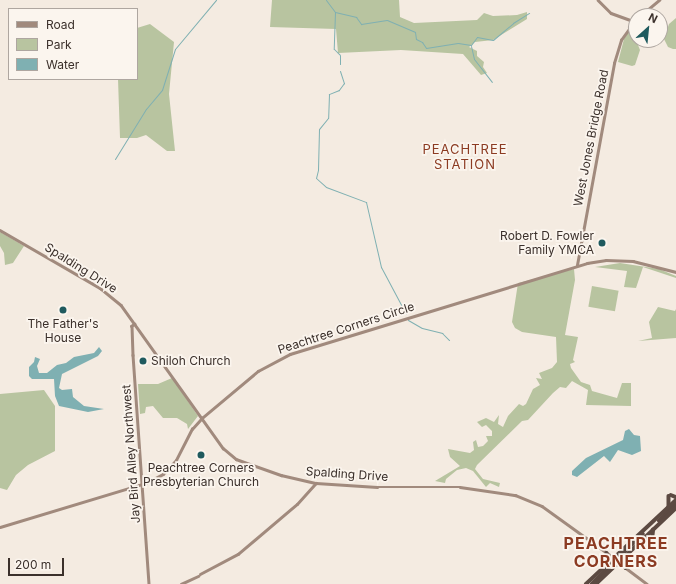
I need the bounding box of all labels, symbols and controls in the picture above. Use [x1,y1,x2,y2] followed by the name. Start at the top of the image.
[8,8,138,80] legend
[628,8,668,48] north arrow
[646,10,660,26] text: N
[46,17,75,32] text: Road
[46,37,72,52] text: Park
[46,57,79,72] text: Water
[571,68,611,208] street label: West Jones Bridge Road
[422,142,508,173] district label: PEACHTREE STATION
[500,229,594,257] place label: Robert D. Fowler Family YMCA
[597,238,607,248] marker: Robert D. Fowler Family YMCA
[42,240,120,296] street label: Spalding Drive
[276,299,416,357] street label: Peachtree Corners Circle
[58,305,68,315] marker: The Father's House
[27,317,99,345] place label: The Father's House
[151,354,230,368] place label: Shiloh Church
[138,356,148,366] marker: Shiloh Church
[119,384,143,524] street label: Jay Bird Alley Northwest
[196,450,206,460] marker: Peachtree Corners Presbyterian Church
[143,461,259,489] place label: Peachtree Corners Presbyterian Church
[305,464,389,484] street label: Spalding Drive
[564,533,668,571] district label: PEACHTREE CORNERS
[10,550,66,576] scale bar
[15,557,51,572] text: 200 m

